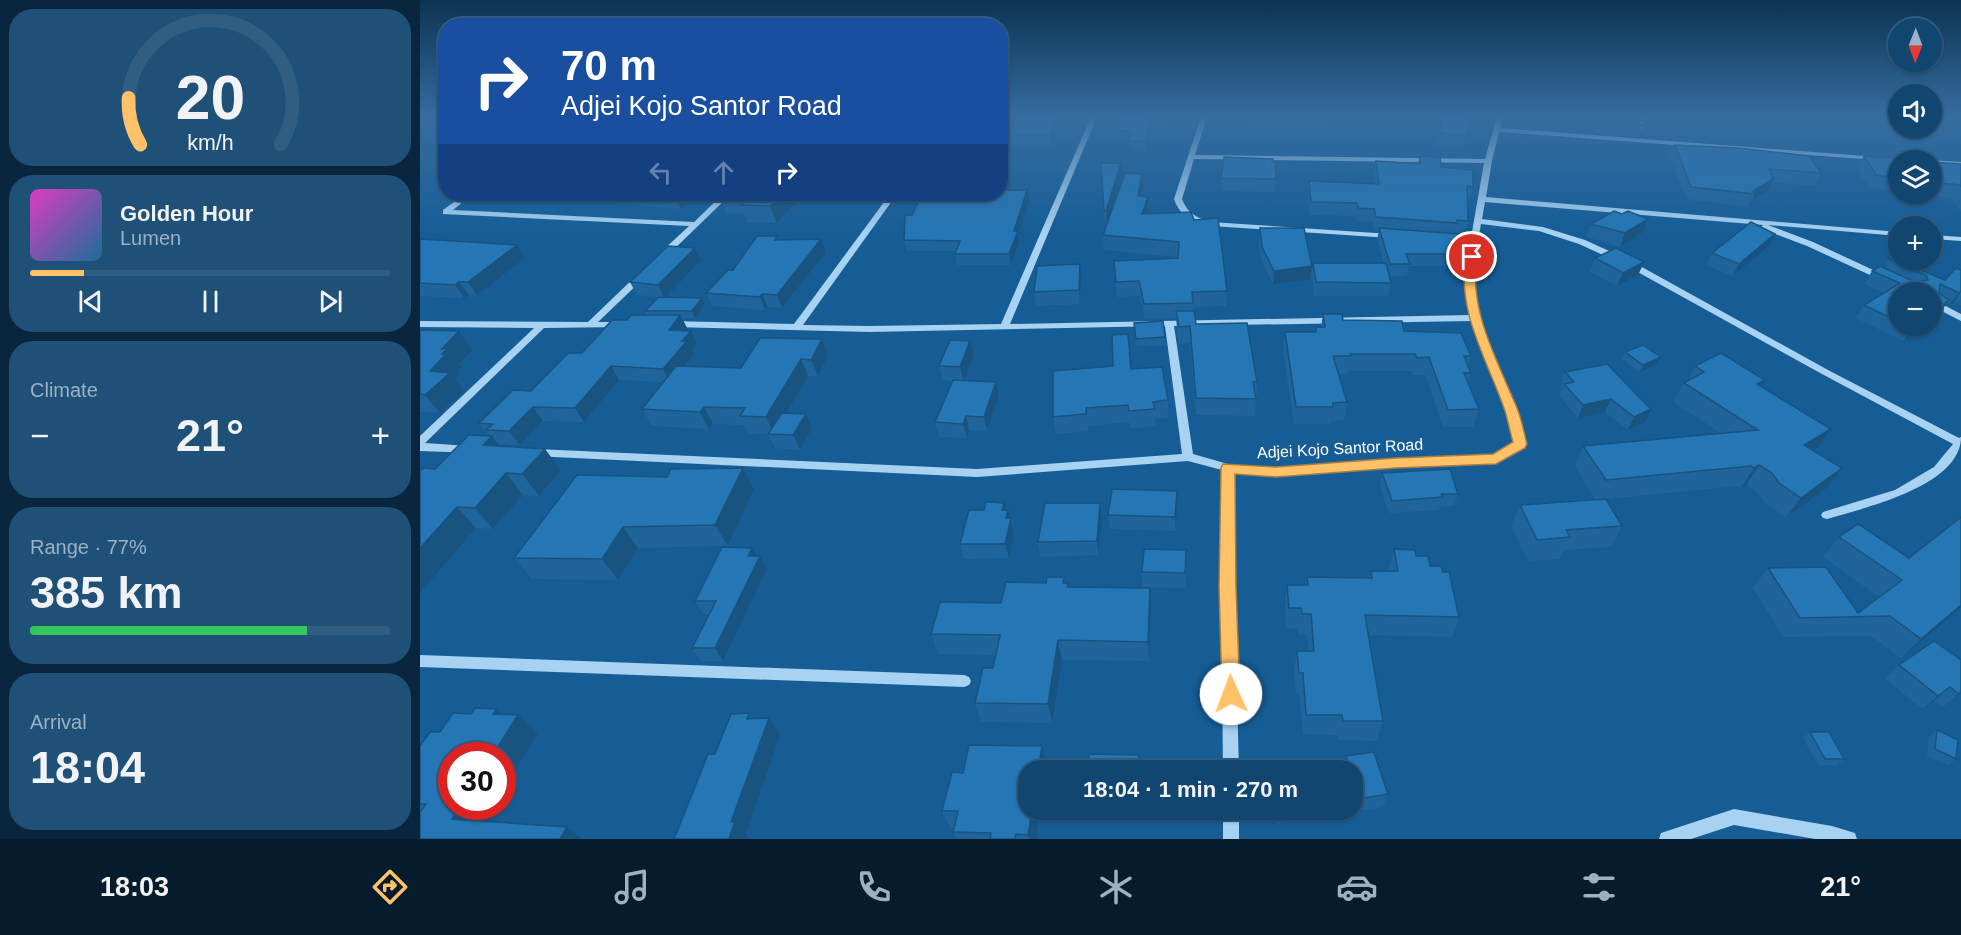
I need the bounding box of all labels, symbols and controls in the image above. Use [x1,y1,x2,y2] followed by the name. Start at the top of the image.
[1888,18,1942,72] north arrow
[1888,18,1942,336] map controls
[462,42,540,120] icon: right
[561,42,657,89] text: 70 m
[175,63,245,132] text: 20
[1888,84,1942,138] button: sound
[561,91,842,121] text: Adjei Kojo Santor Road
[187,131,233,155] text: km/h
[1888,150,1942,204] button: layers
[644,156,677,189] icon: left
[707,156,740,189] icon: ahead
[770,156,803,189] icon: right
[120,201,253,226] text: Golden Hour
[1888,216,1942,270] button: +
[120,227,181,249] text: Lumen
[1446,231,1497,282] pin
[1455,240,1488,273] icon: arrive
[1888,282,1942,336] button: −
[74,285,107,318] icon: previous
[194,285,227,318] icon: pause
[314,285,347,318] icon: next
[30,379,98,401] text: Climate
[176,410,244,461] text: 21°
[30,417,49,454] text: −
[371,417,390,454] text: +
[1257,436,1424,461] street label: Adjei Kojo Santor Road
[30,536,147,558] text: Range · 77%
[30,567,183,618] text: 385 km
[1199,662,1263,726] position arrow
[30,711,87,733] text: Arrival
[30,742,145,793] text: 18:04
[438,742,516,820] speed limit sign: 30
[1083,777,1298,802] text: 18:04 · 1 min · 270 m
[369,866,411,908] icon: directions
[611,866,653,908] icon: music
[853,866,895,908] icon: phone
[1095,866,1137,908] icon: climate
[1336,866,1378,908] icon: car
[1578,866,1620,908] icon: filters
[100,872,169,902] text: 18:03
[1820,872,1861,902] text: 21°

